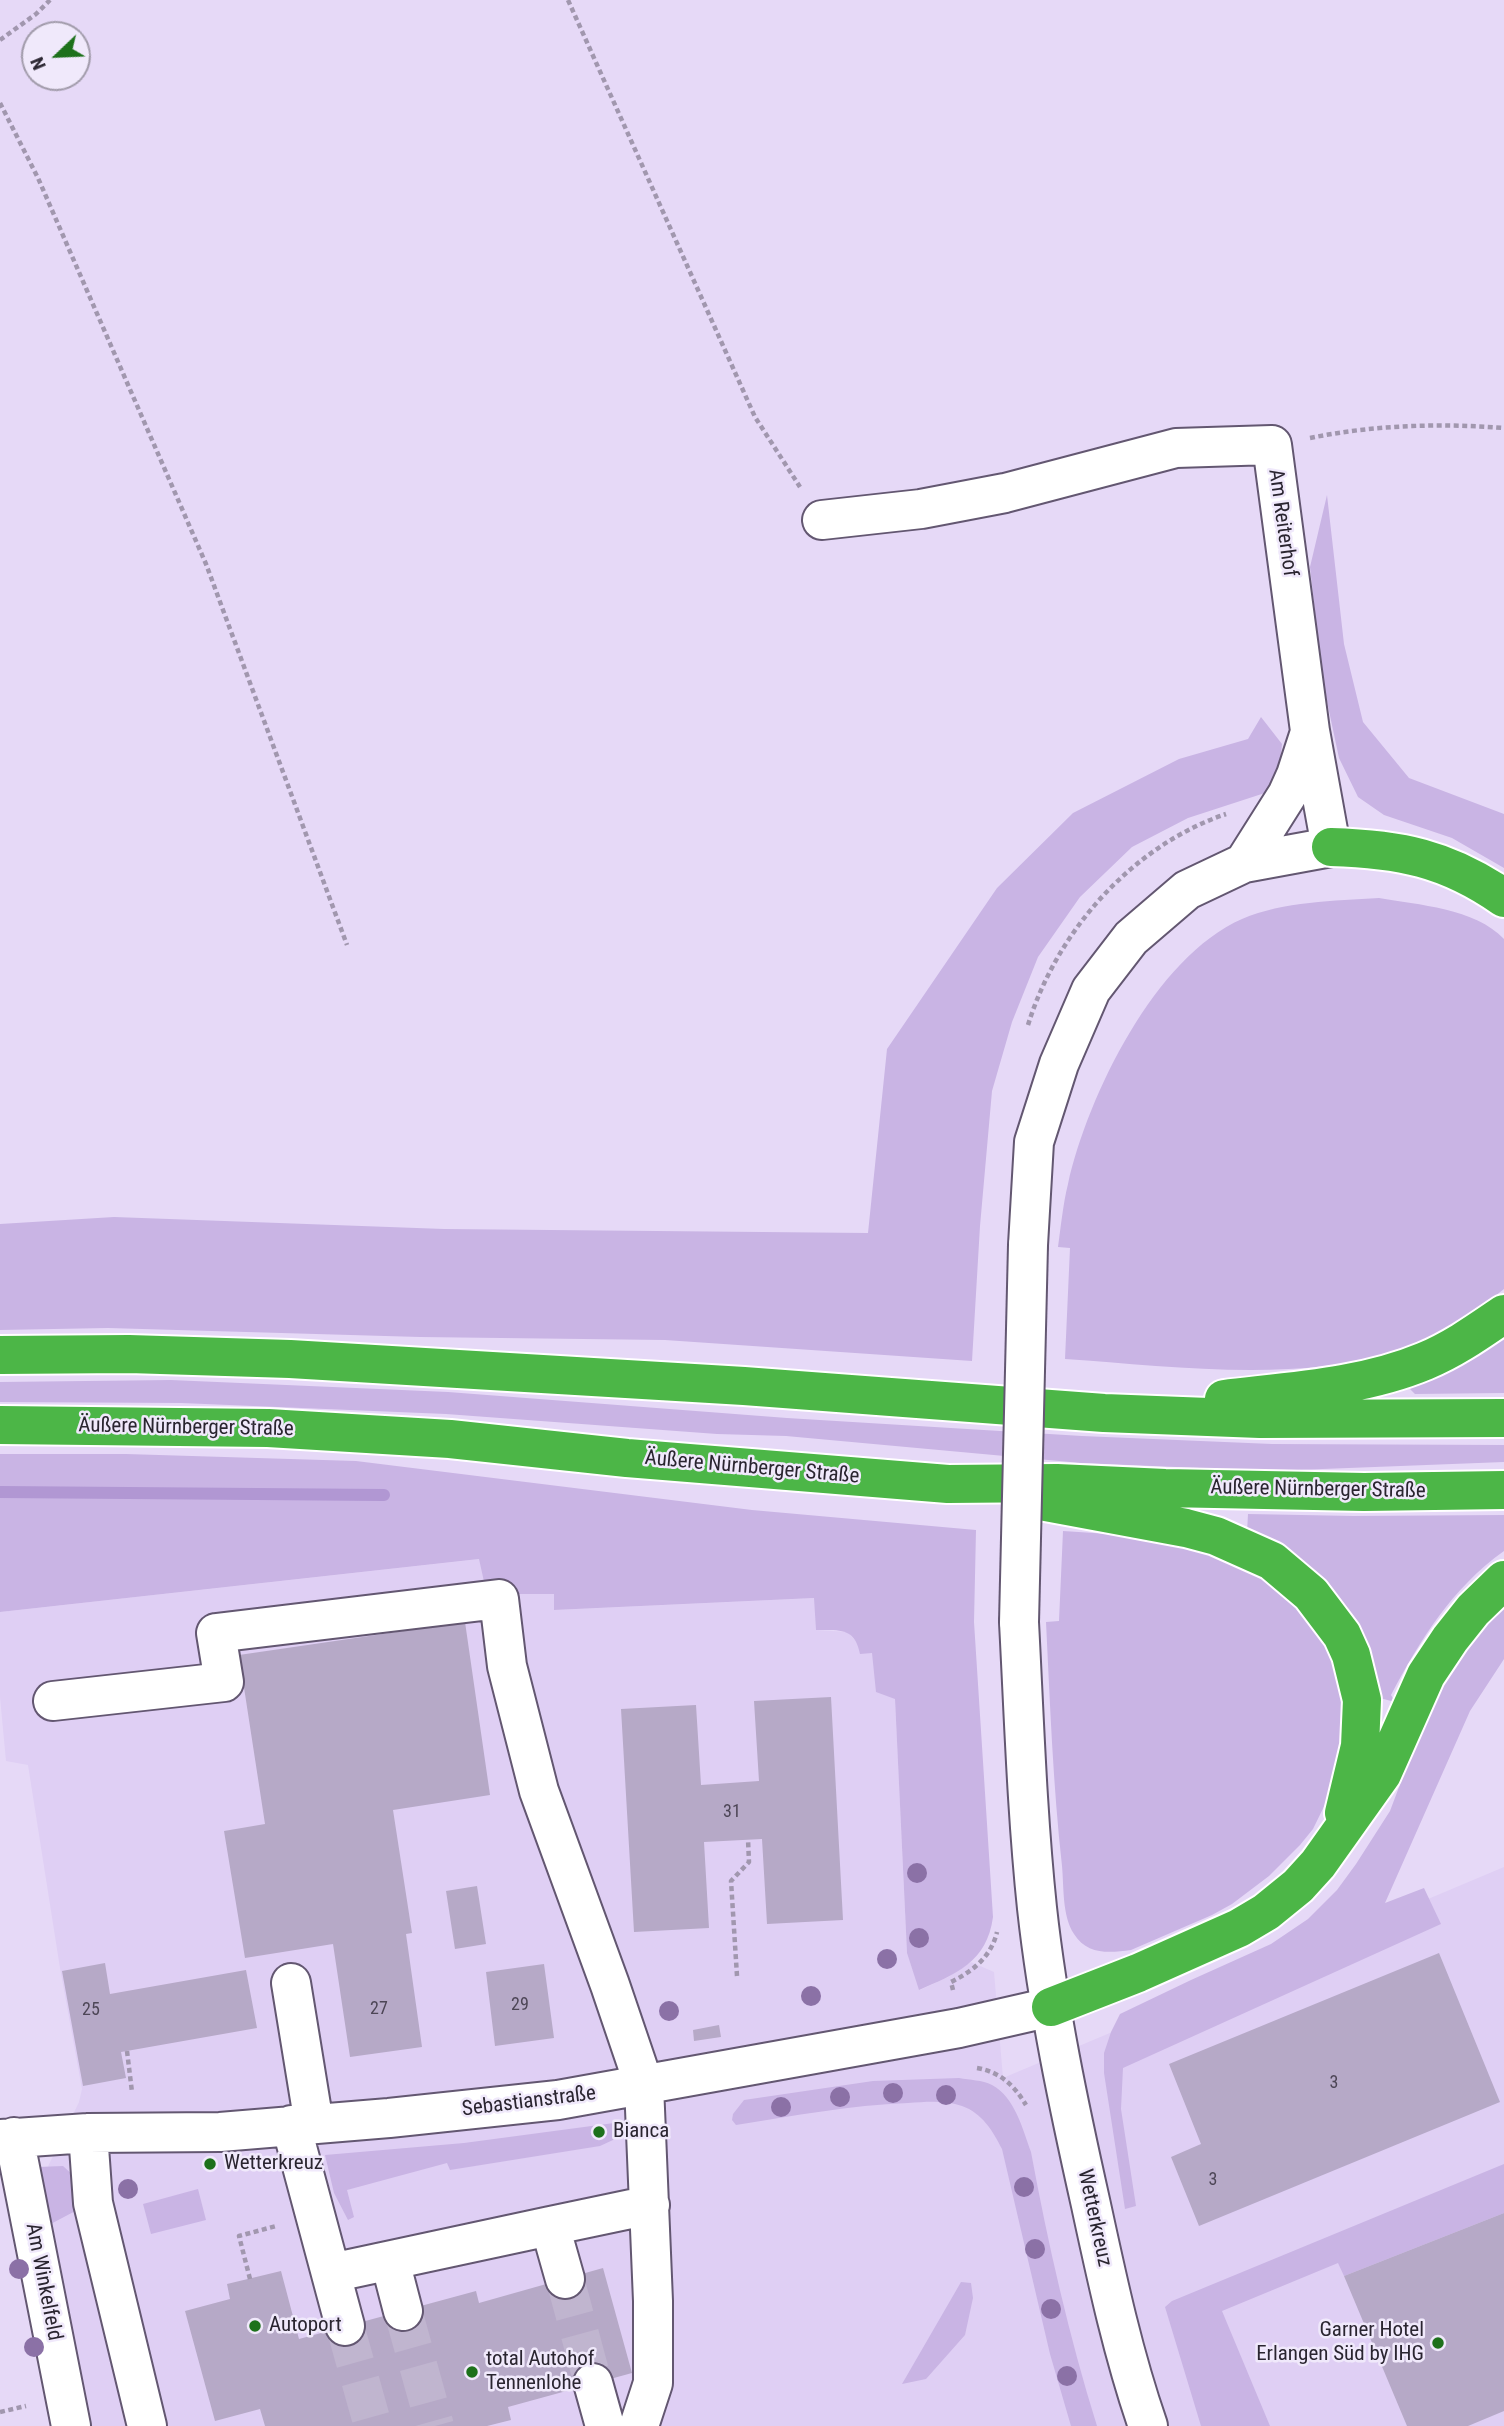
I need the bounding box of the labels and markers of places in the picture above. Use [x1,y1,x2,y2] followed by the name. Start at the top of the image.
[613,2119,669,2145] place label: Bianca
[591,2124,607,2140] marker: Bianca
[224,2151,323,2177] place label: Wetterkreuz
[202,2156,218,2172] marker: Wetterkreuz
[269,2313,342,2339] place label: Autoport
[247,2318,263,2334] marker: Autoport
[1256,2318,1424,2368] place label: Garner Hotel Erlangen Süd by IHG
[1430,2335,1446,2351] marker: Garner Hotel Erlangen Süd by IHG
[486,2347,594,2397] place label: total Autohof Tennenlohe
[464,2364,480,2380] marker: total Autohof Tennenlohe

